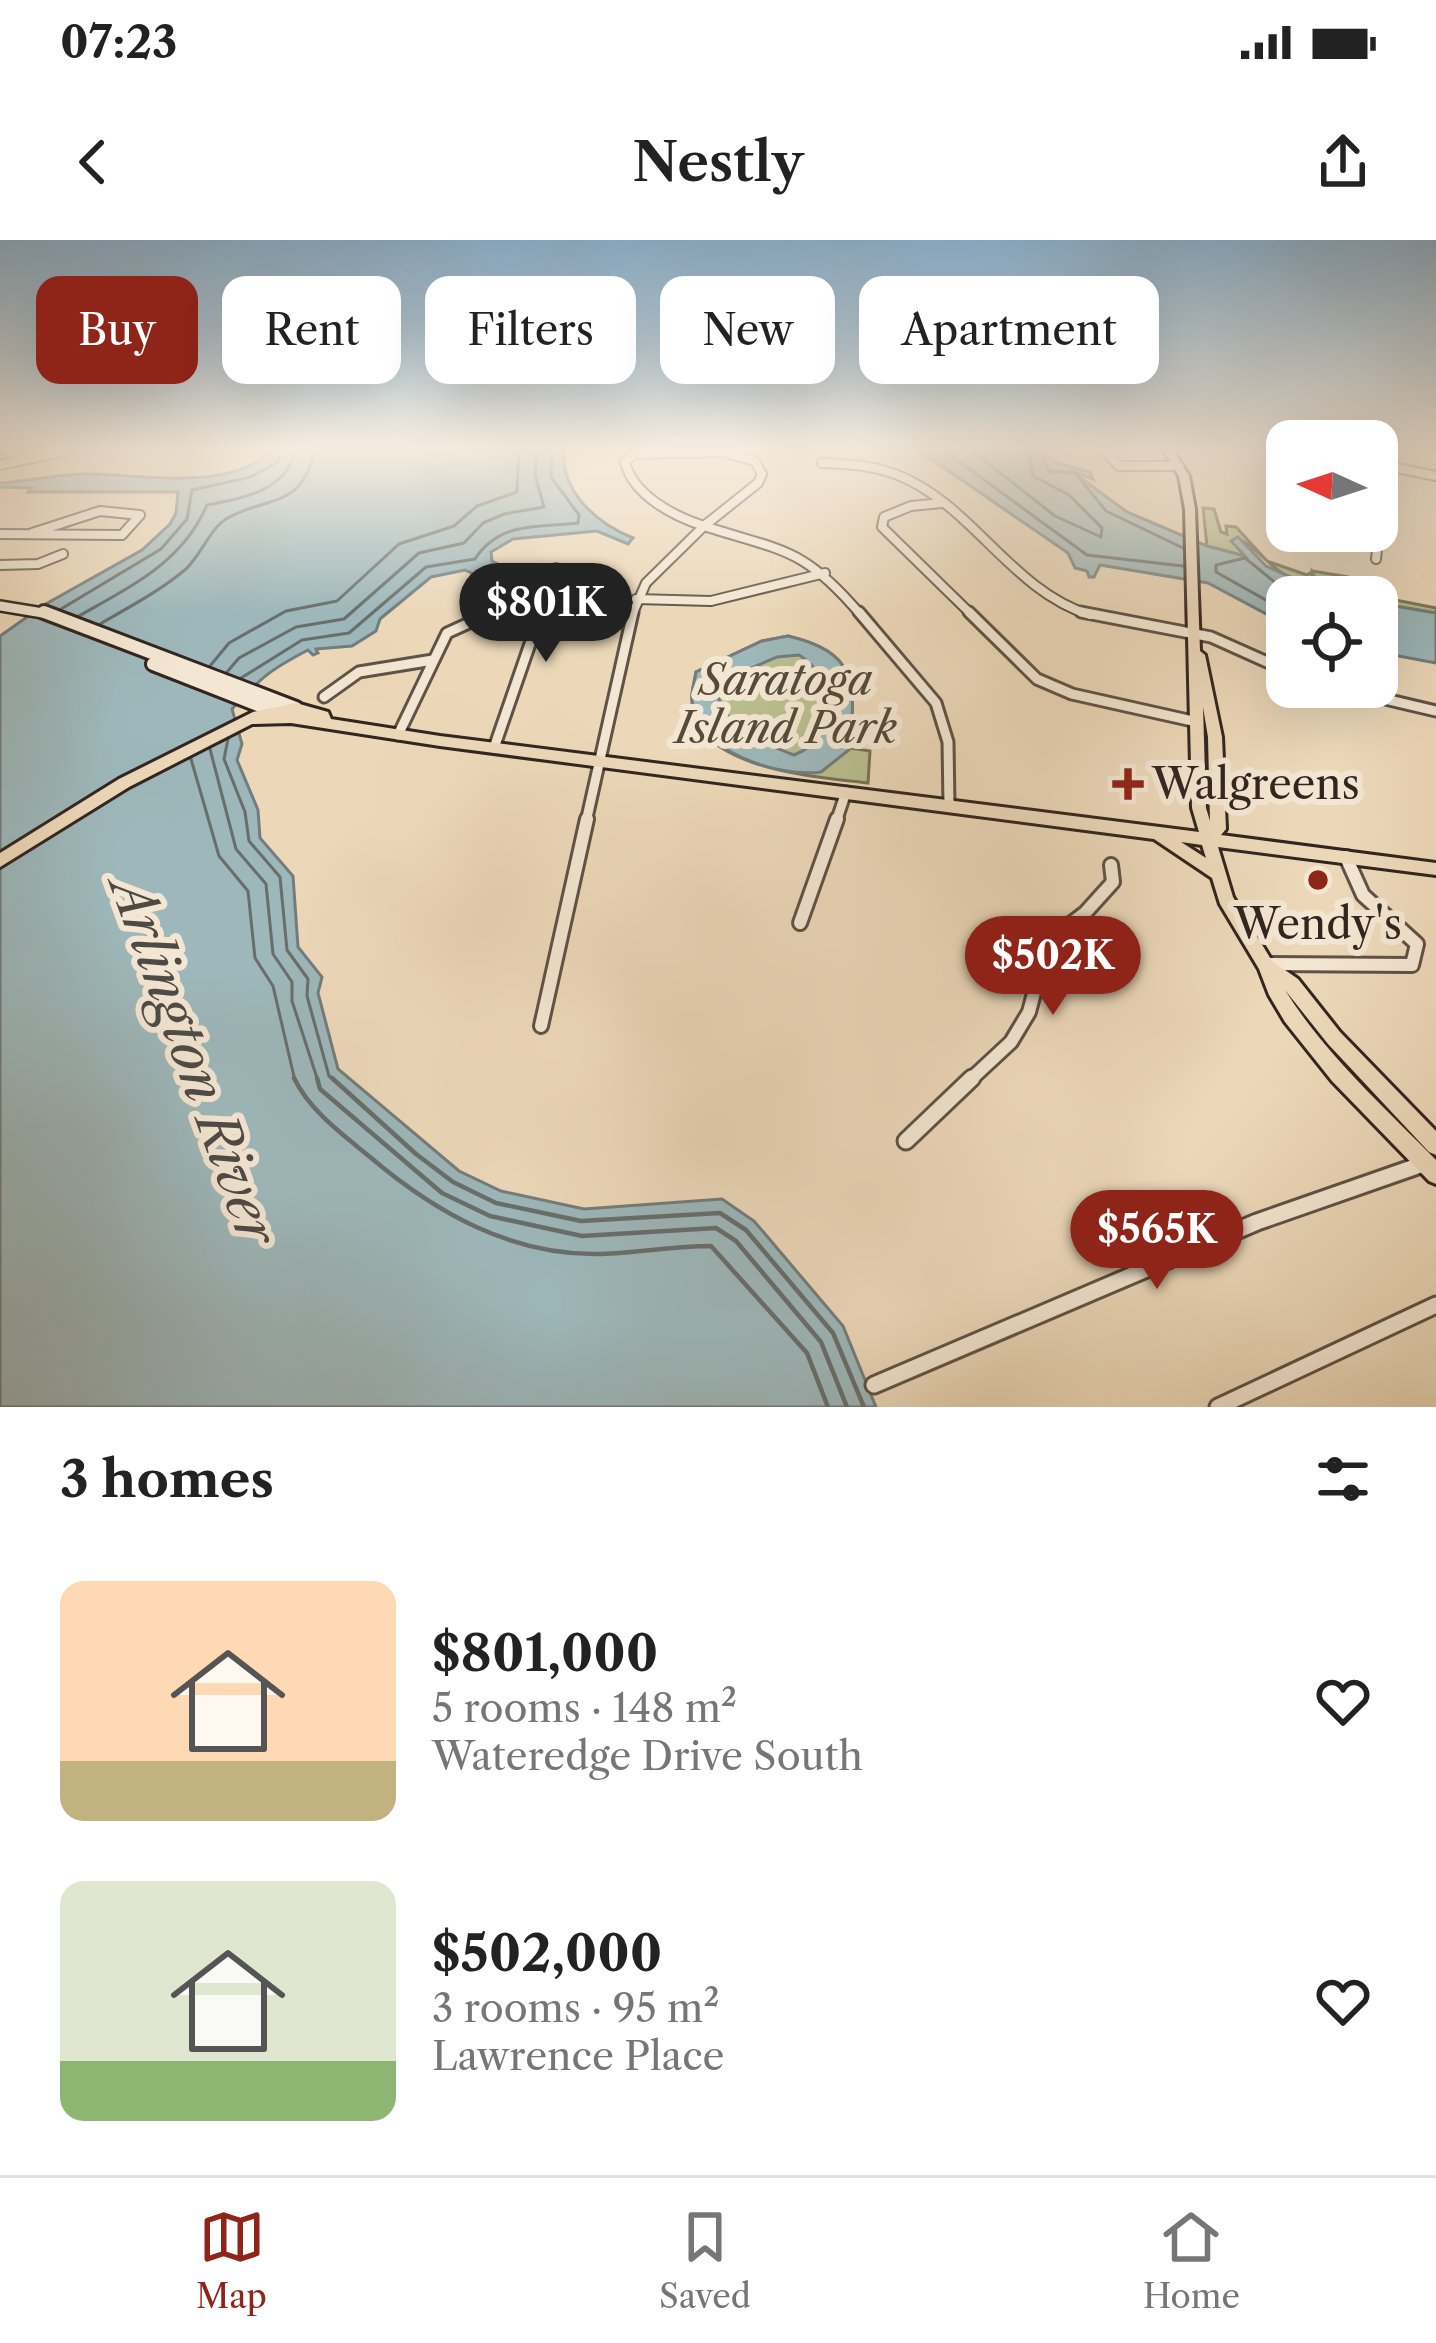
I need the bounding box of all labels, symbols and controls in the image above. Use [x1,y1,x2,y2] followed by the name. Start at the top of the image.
[60,14,178,70] text: 07:23
[60,129,126,195] icon: back
[632,129,804,195] text: Nestly
[1310,129,1376,195] icon: share
[36,276,198,384] chip: Buy
[222,276,401,384] chip: Rent
[425,276,636,384] chip: Filters
[660,276,835,384] chip: New
[859,276,1159,384] chip: Apartment
[1266,420,1398,552] north arrow
[1266,420,1398,708] map controls
[462,563,630,665] pin: $801K
[1266,576,1398,708] button: locate
[486,578,606,626] text: $801K
[672,654,897,754] park label: Saratoga Island Park
[1151,758,1360,810] place label: Walgreens
[1115,771,1141,797] marker: Walgreens
[94,861,292,1257] water label: Arlington River
[1305,867,1331,893] marker: Wendy's
[1233,898,1402,950] place label: Wendy's
[969,916,1137,1018] pin: $502K
[992,931,1114,979] text: $502K
[1073,1190,1241,1292] pin: $565K
[1097,1205,1217,1253] text: $565K
[1310,1446,1376,1512] icon: filters
[60,1448,274,1510] text: 3 homes
[432,1622,658,1684] text: $801,000
[156,1629,300,1773] icon: home
[1310,1668,1376,1734] icon: heart
[432,1684,737,1732] text: 5 rooms · 148 m²
[432,1732,863,1780] text: Wateredge Drive South
[432,1922,662,1984] text: $502,000
[156,1929,300,2073] icon: home
[1310,1968,1376,2034] icon: heart
[432,1984,719,2032] text: 3 rooms · 95 m²
[432,2032,724,2080] text: Lawrence Place
[196,2204,267,2317] tab: Map
[659,2204,751,2317] tab: Saved
[1143,2204,1240,2317] tab: Home

